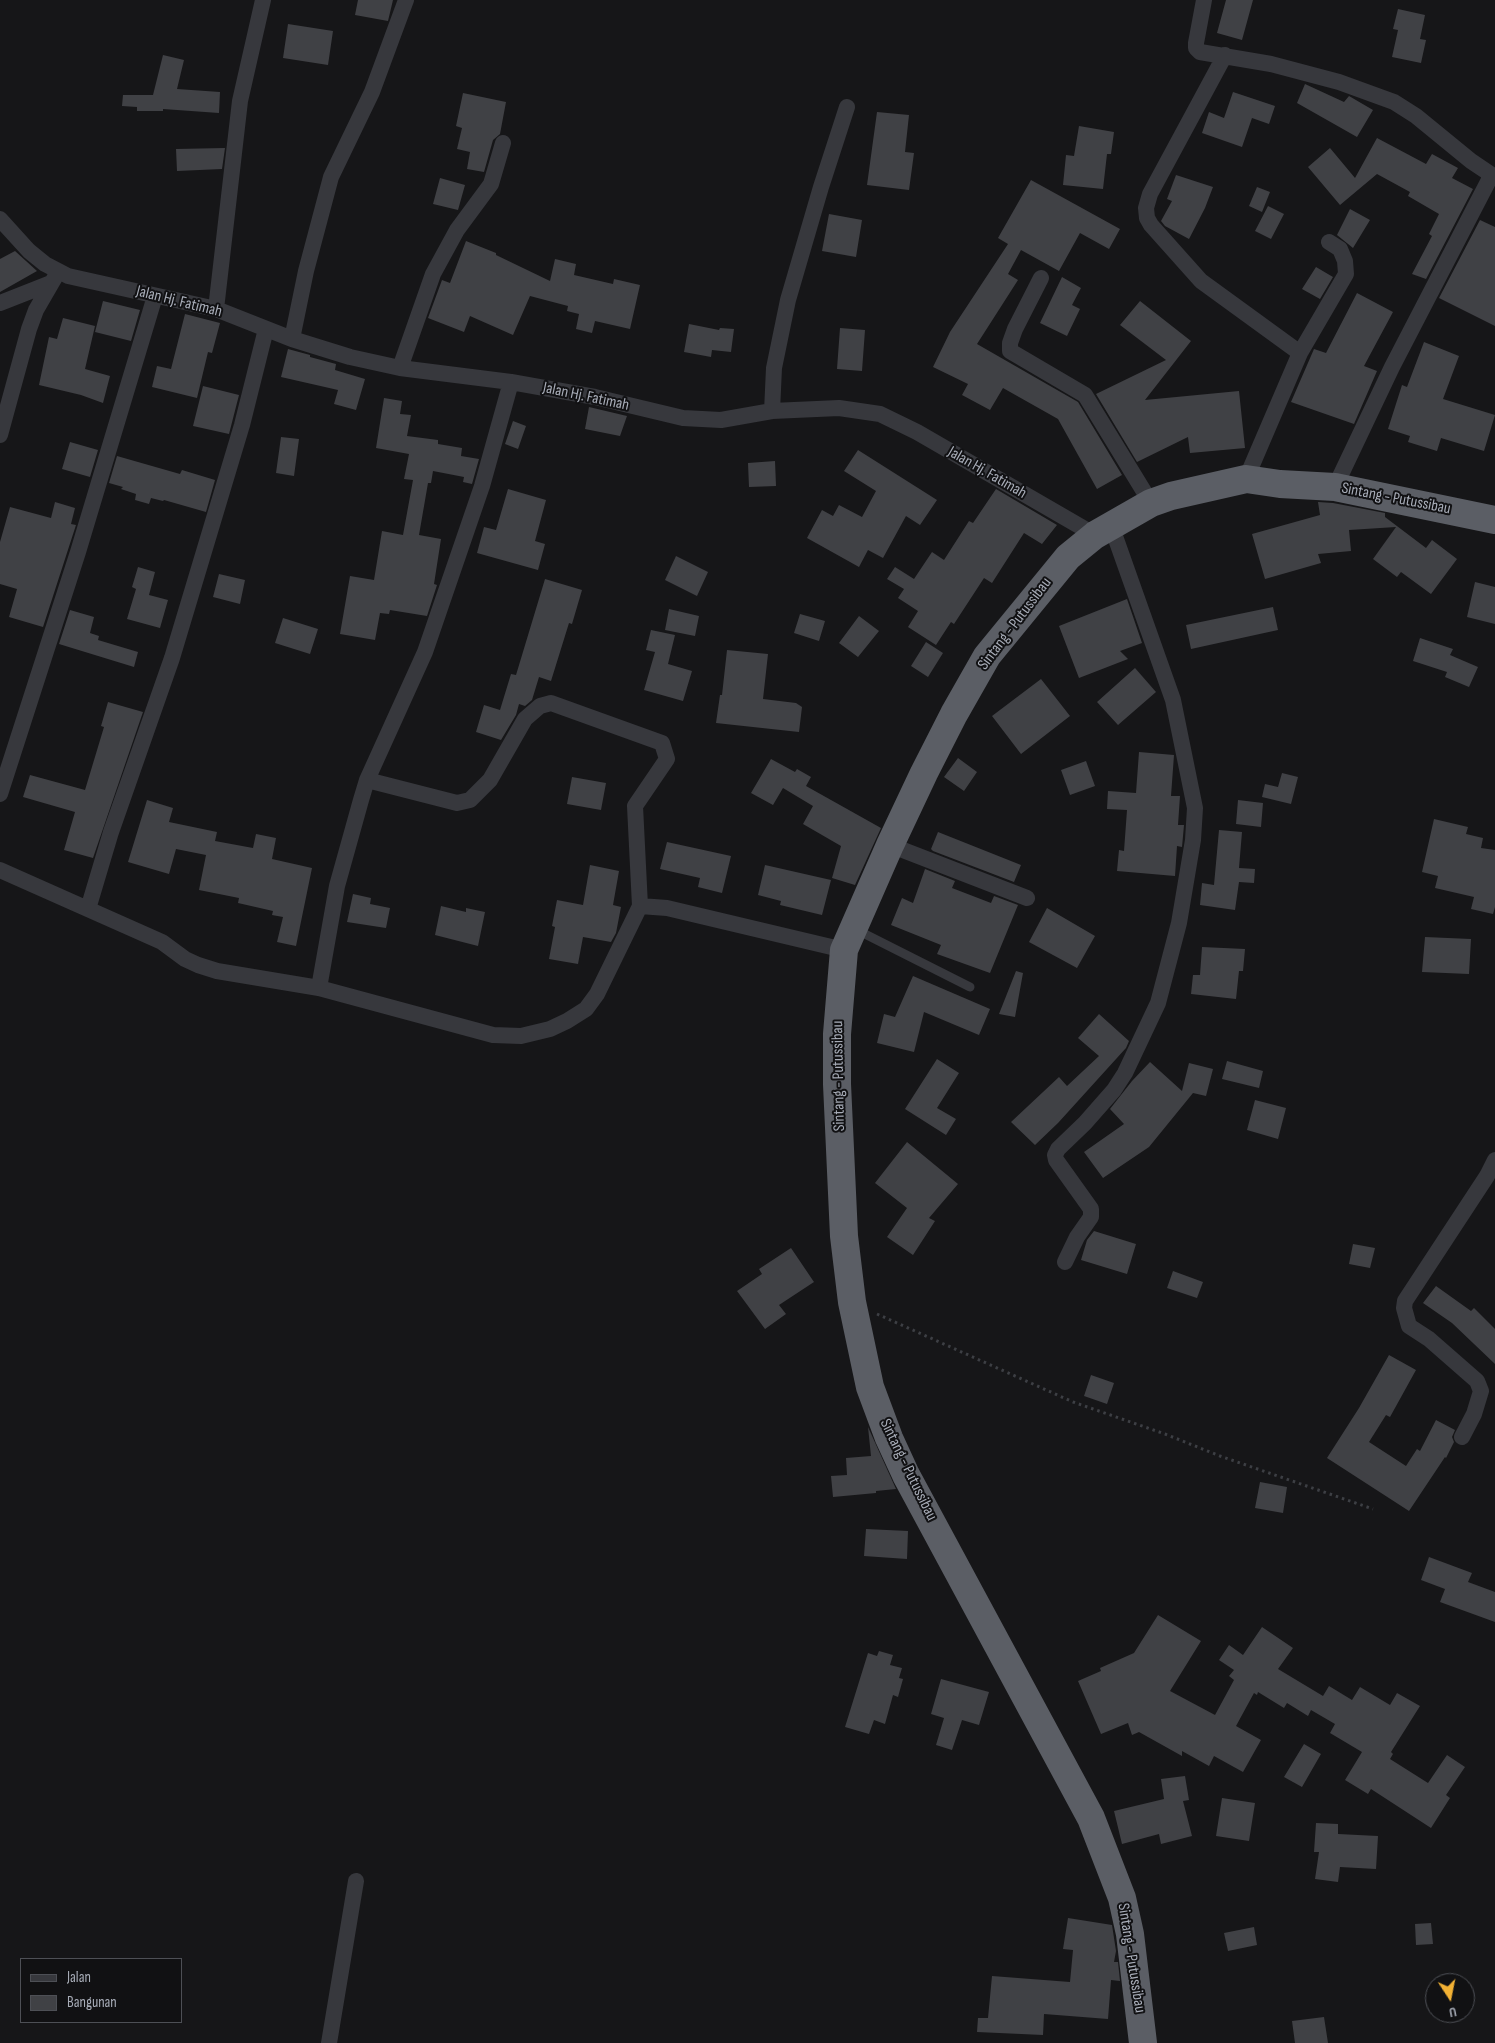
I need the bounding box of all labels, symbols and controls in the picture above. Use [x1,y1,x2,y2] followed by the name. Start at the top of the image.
[134,282,224,322] street label: Jalan Hj. Fatimah
[541,379,631,415] street label: Jalan Hj. Fatimah
[944,443,1030,503] street label: Jalan Hj. Fatimah
[1340,479,1452,519] street label: Sintang - Putussibau
[974,574,1056,674] street label: Sintang - Putussibau
[828,1020,850,1132] street label: Sintang - Putussibau
[875,1416,941,1524] street label: Sintang - Putussibau
[1113,1902,1149,2014] street label: Sintang - Putussibau
[20,1958,182,2023] legend
[67,1968,91,1987] text: Jalan
[1425,1973,1475,2023] north arrow
[67,1993,117,2012] text: Bangunan
[1448,2003,1458,2021] text: U

